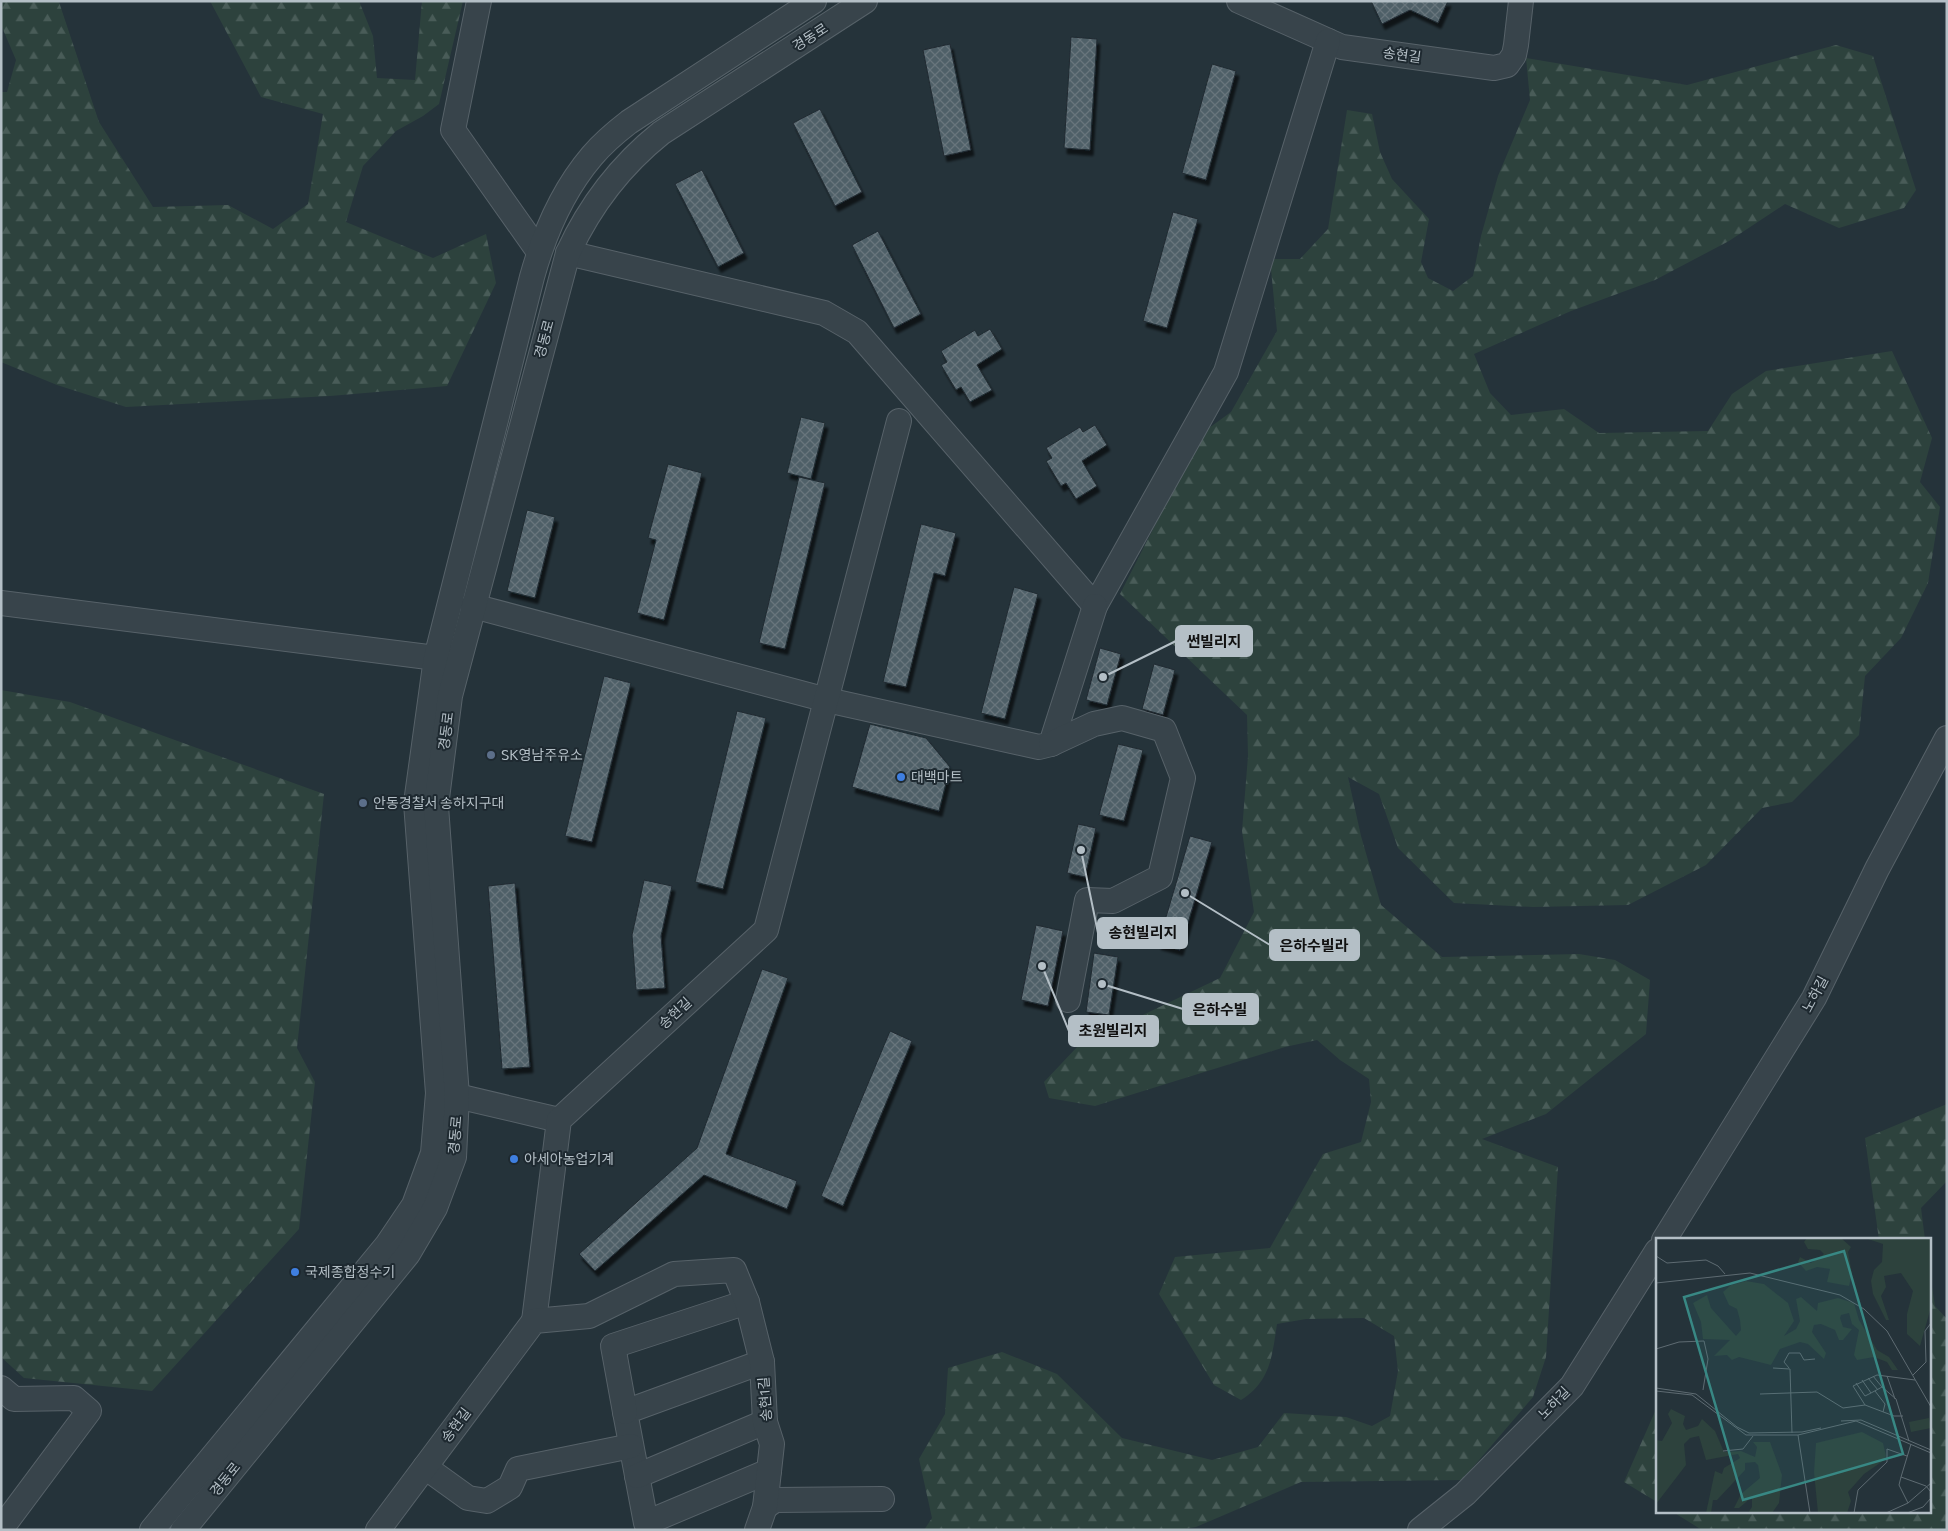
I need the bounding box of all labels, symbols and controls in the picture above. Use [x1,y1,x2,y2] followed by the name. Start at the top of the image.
[789,19,831,54] street label: 경동로
[1382,43,1422,66] street label: 송현길
[530,318,557,360] street label: 경동로
[1176,626,1252,656] callout: 썬빌리지
[1186,632,1242,650] text: 썬빌리지
[435,711,456,751] street label: 경동로
[501,746,583,763] place label: SK영남주유소
[485,749,497,761] marker: SK영남주유소
[911,768,963,785] place label: 대백마트
[895,771,907,783] marker: 대백마트
[373,794,504,811] place label: 안동경찰서 송하지구대
[357,797,369,809] marker: 안동경찰서 송하지구대
[1098,918,1187,948] callout: 송현빌리지
[1108,923,1178,941] text: 송현빌리지
[1270,930,1359,960] callout: 은하수빌라
[1279,936,1349,954] text: 은하수빌라
[1798,973,1831,1015] street label: 노하길
[655,993,695,1032] street label: 송현길
[1183,994,1258,1024] callout: 은하수빌
[1192,1000,1248,1018] text: 은하수빌
[1069,1016,1158,1046] callout: 초원빌리지
[1078,1021,1148,1039] text: 초원빌리지
[444,1115,465,1155] street label: 경동로
[524,1150,614,1167] place label: 아세아농업기계
[508,1153,520,1165] marker: 아세아농업기계
[1656,1238,1930,1514] inset map
[305,1263,395,1280] place label: 국제종합정수기
[289,1266,301,1278] marker: 국제종합정수기
[754,1376,775,1422] street label: 송현1길
[1534,1383,1573,1422] street label: 노하길
[437,1404,474,1445] street label: 송현길
[206,1458,243,1499] street label: 경동로

